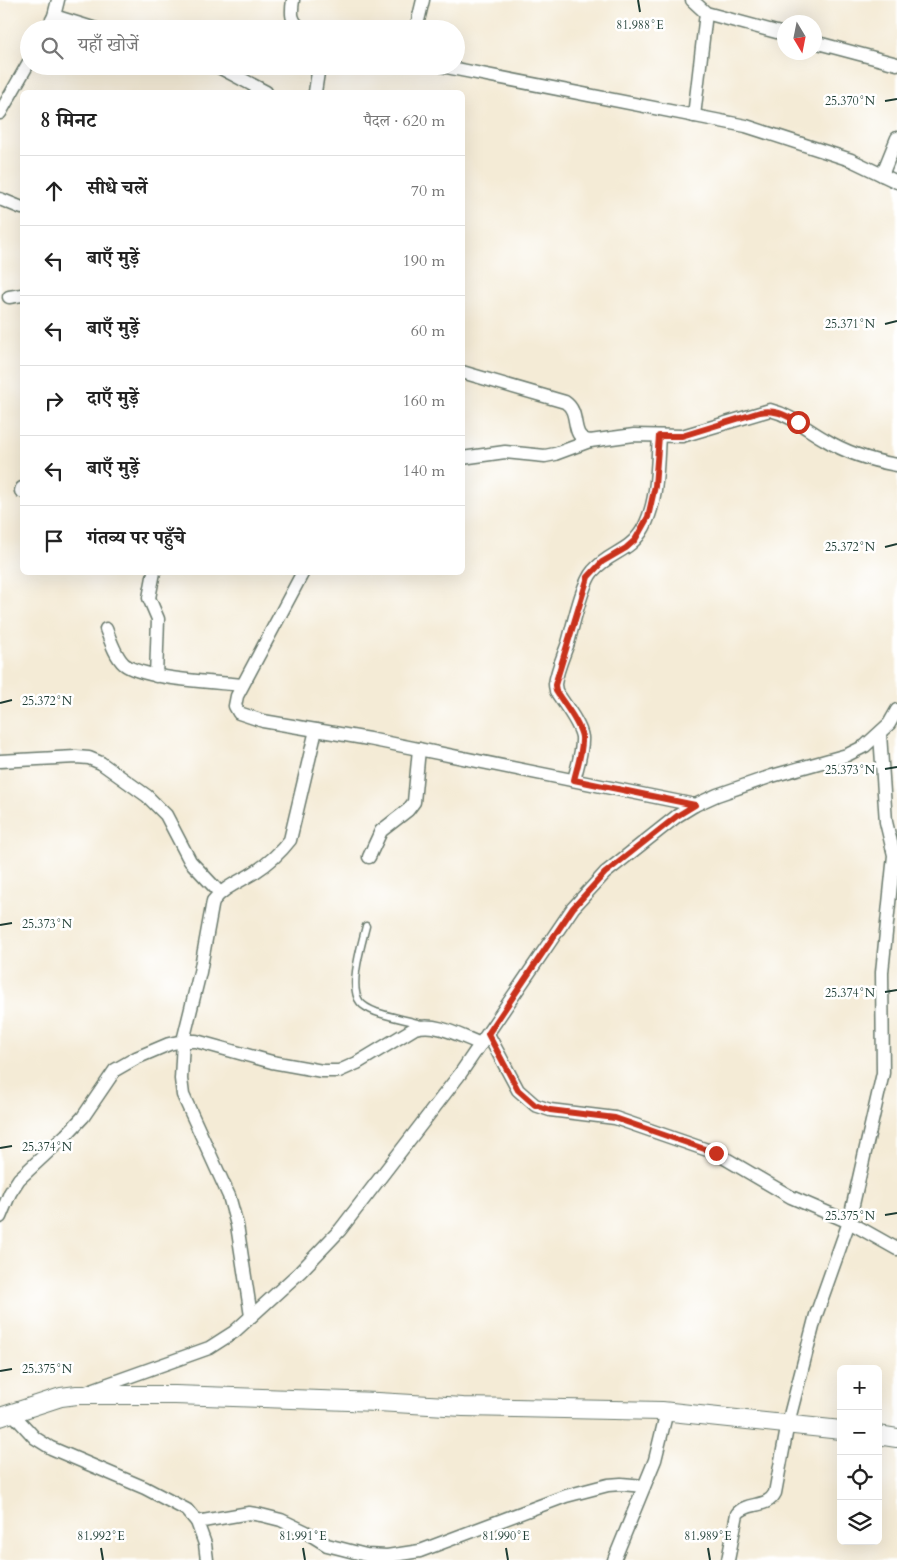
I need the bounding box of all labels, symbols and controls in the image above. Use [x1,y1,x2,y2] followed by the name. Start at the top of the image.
[777,15,822,60] north arrow
[616,17,664,33] text: 81.988°E
[20,20,465,75] search box
[78,32,139,58] text: यहाँ खोजें
[38,34,66,62] icon: search
[825,93,876,109] text: 25.370°N
[40,106,96,135] text: 8 मिनट
[364,110,445,132] text: पैदल · 620 m
[87,175,147,201] text: सीधे चलें
[40,177,68,205] icon: ahead
[411,180,445,202] text: 70 m
[87,245,139,271] text: बाएँ मुड़ें
[40,247,68,275] icon: left
[403,250,445,272] text: 190 m
[87,315,139,341] text: बाएँ मुड़ें
[825,316,876,332] text: 25.371°N
[40,317,68,345] icon: left
[411,320,445,342] text: 60 m
[87,385,139,411] text: दाएँ मुड़ें
[40,387,68,415] icon: right
[403,390,445,412] text: 160 m
[787,411,810,434] route start
[87,455,139,481] text: बाएँ मुड़ें
[40,457,68,485] icon: left
[403,460,445,482] text: 140 m
[87,525,185,551] text: गंतव्य पर पहुँचे
[40,527,68,555] icon: arrive
[825,539,876,555] text: 25.372°N
[22,693,73,709] text: 25.372°N
[825,762,876,778] text: 25.373°N
[22,916,73,932] text: 25.373°N
[825,985,876,1001] text: 25.374°N
[22,1139,73,1155] text: 25.374°N
[705,1142,728,1165] route end
[825,1208,876,1224] text: 25.375°N
[22,1361,73,1377] text: 25.375°N
[837,1365,882,1545] map controls
[837,1365,882,1410] button: +
[837,1410,882,1455] button: −
[837,1455,882,1500] button: locate
[837,1500,882,1545] button: layers
[77,1528,125,1544] text: 81.992°E
[279,1528,327,1544] text: 81.991°E
[482,1528,530,1544] text: 81.990°E
[684,1528,732,1544] text: 81.989°E

